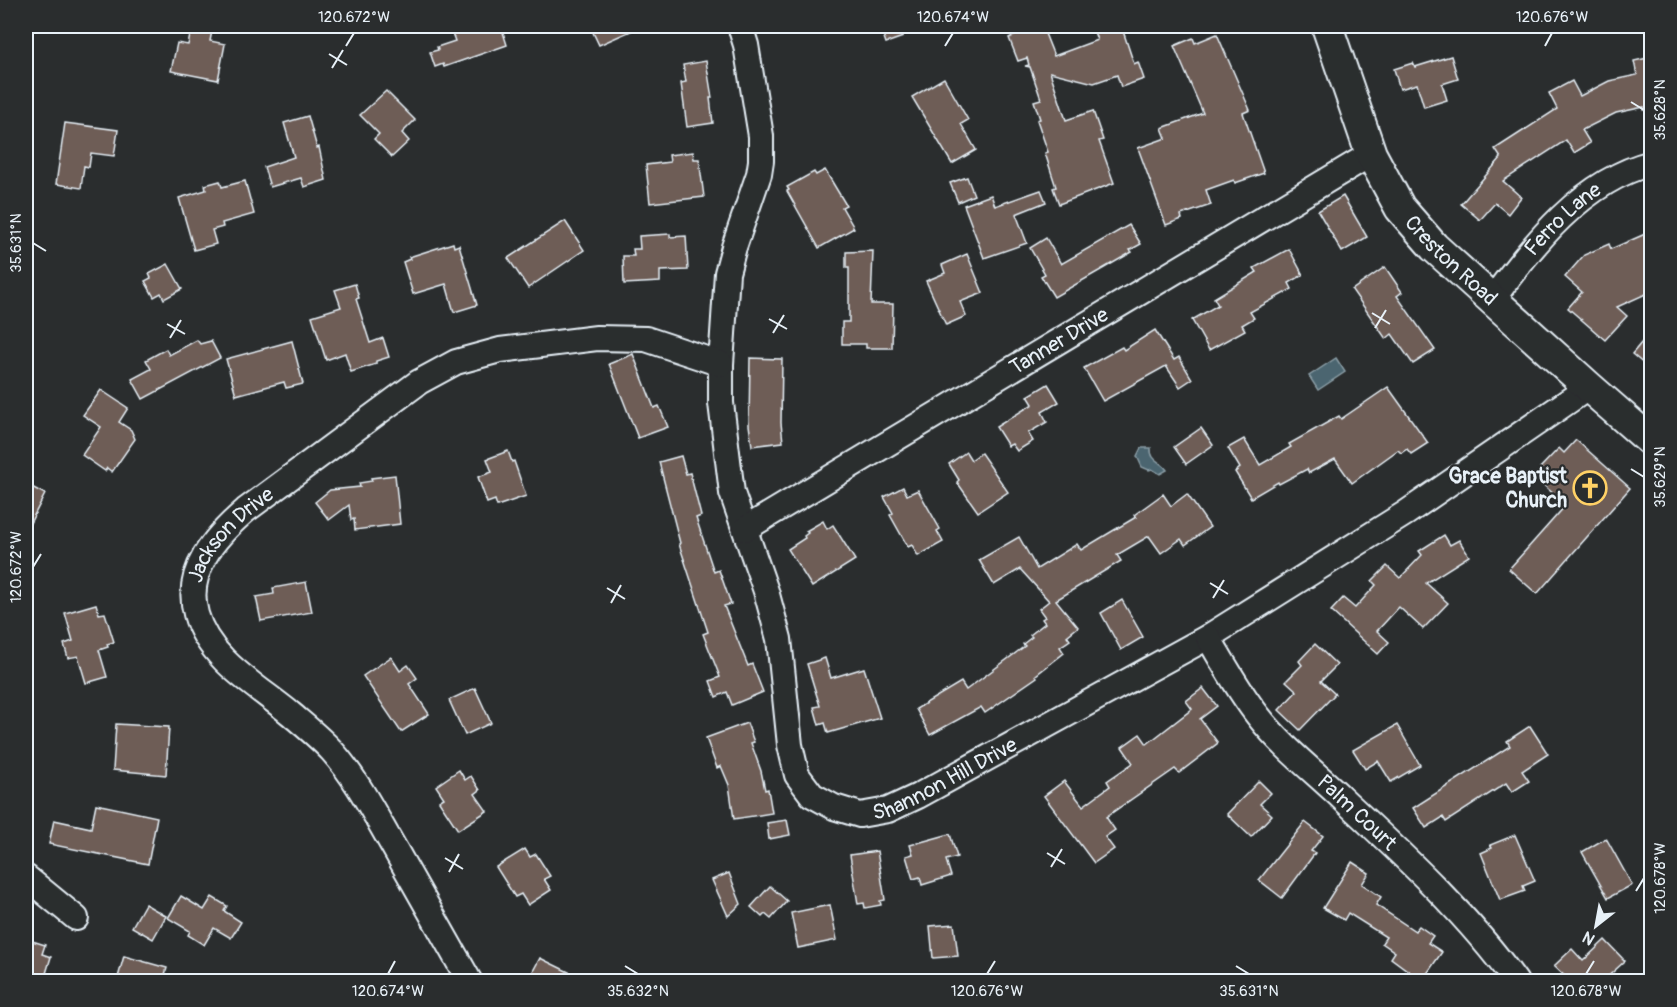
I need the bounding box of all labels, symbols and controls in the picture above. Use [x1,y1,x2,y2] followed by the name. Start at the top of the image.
[318,8,390,27] text: 120.672°W
[917,8,989,27] text: 120.674°W
[1516,8,1588,27] text: 120.676°W
[1651,79,1670,141] text: 35.628°N
[1519,176,1607,262] street label: Ferro Lane
[1398,210,1503,312] street label: Creston Road
[7,213,26,273] text: 35.631°N
[1005,301,1114,381] street label: Tanner Drive
[1651,446,1670,508] text: 35.629°N
[1449,463,1568,514] place label: Grace Baptist Church
[1572,470,1608,506] church icon: Grace Baptist Church
[182,481,280,586] street label: Jackson Drive
[7,531,26,603] text: 120.672°W
[870,731,1022,827] street label: Shannon Hill Drive
[1311,769,1403,857] street label: Palm Court
[1651,842,1670,914] text: 120.678°W
[1566,896,1626,956] north arrow
[1579,927,1599,949] text: N
[352,982,424,1001] text: 120.674°W
[607,982,669,1001] text: 35.632°N
[951,982,1023,1001] text: 120.676°W
[1219,982,1279,1001] text: 35.631°N
[1550,982,1622,1001] text: 120.678°W

